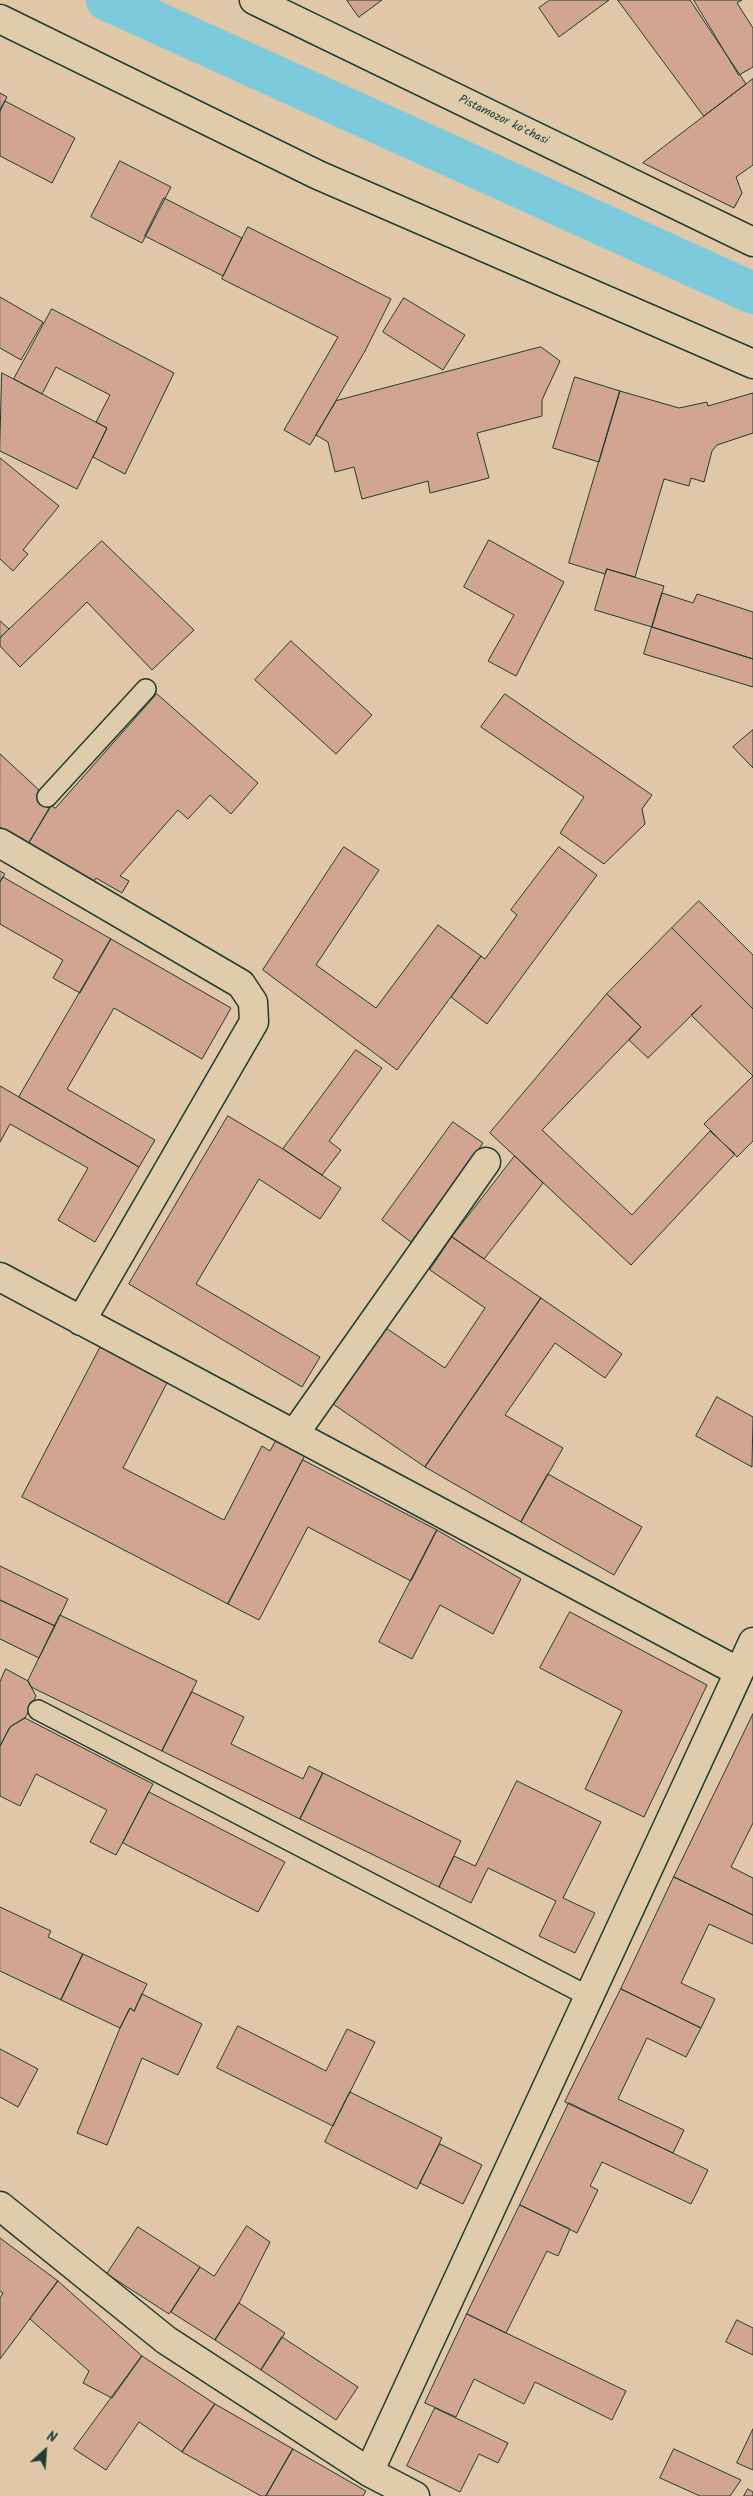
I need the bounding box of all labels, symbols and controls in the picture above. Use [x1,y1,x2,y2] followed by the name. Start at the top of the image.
[456,93,550,149] street label: Pistamozor koʻchasi
[20,2426,70,2476] north arrow
[43,2426,60,2449] text: N

